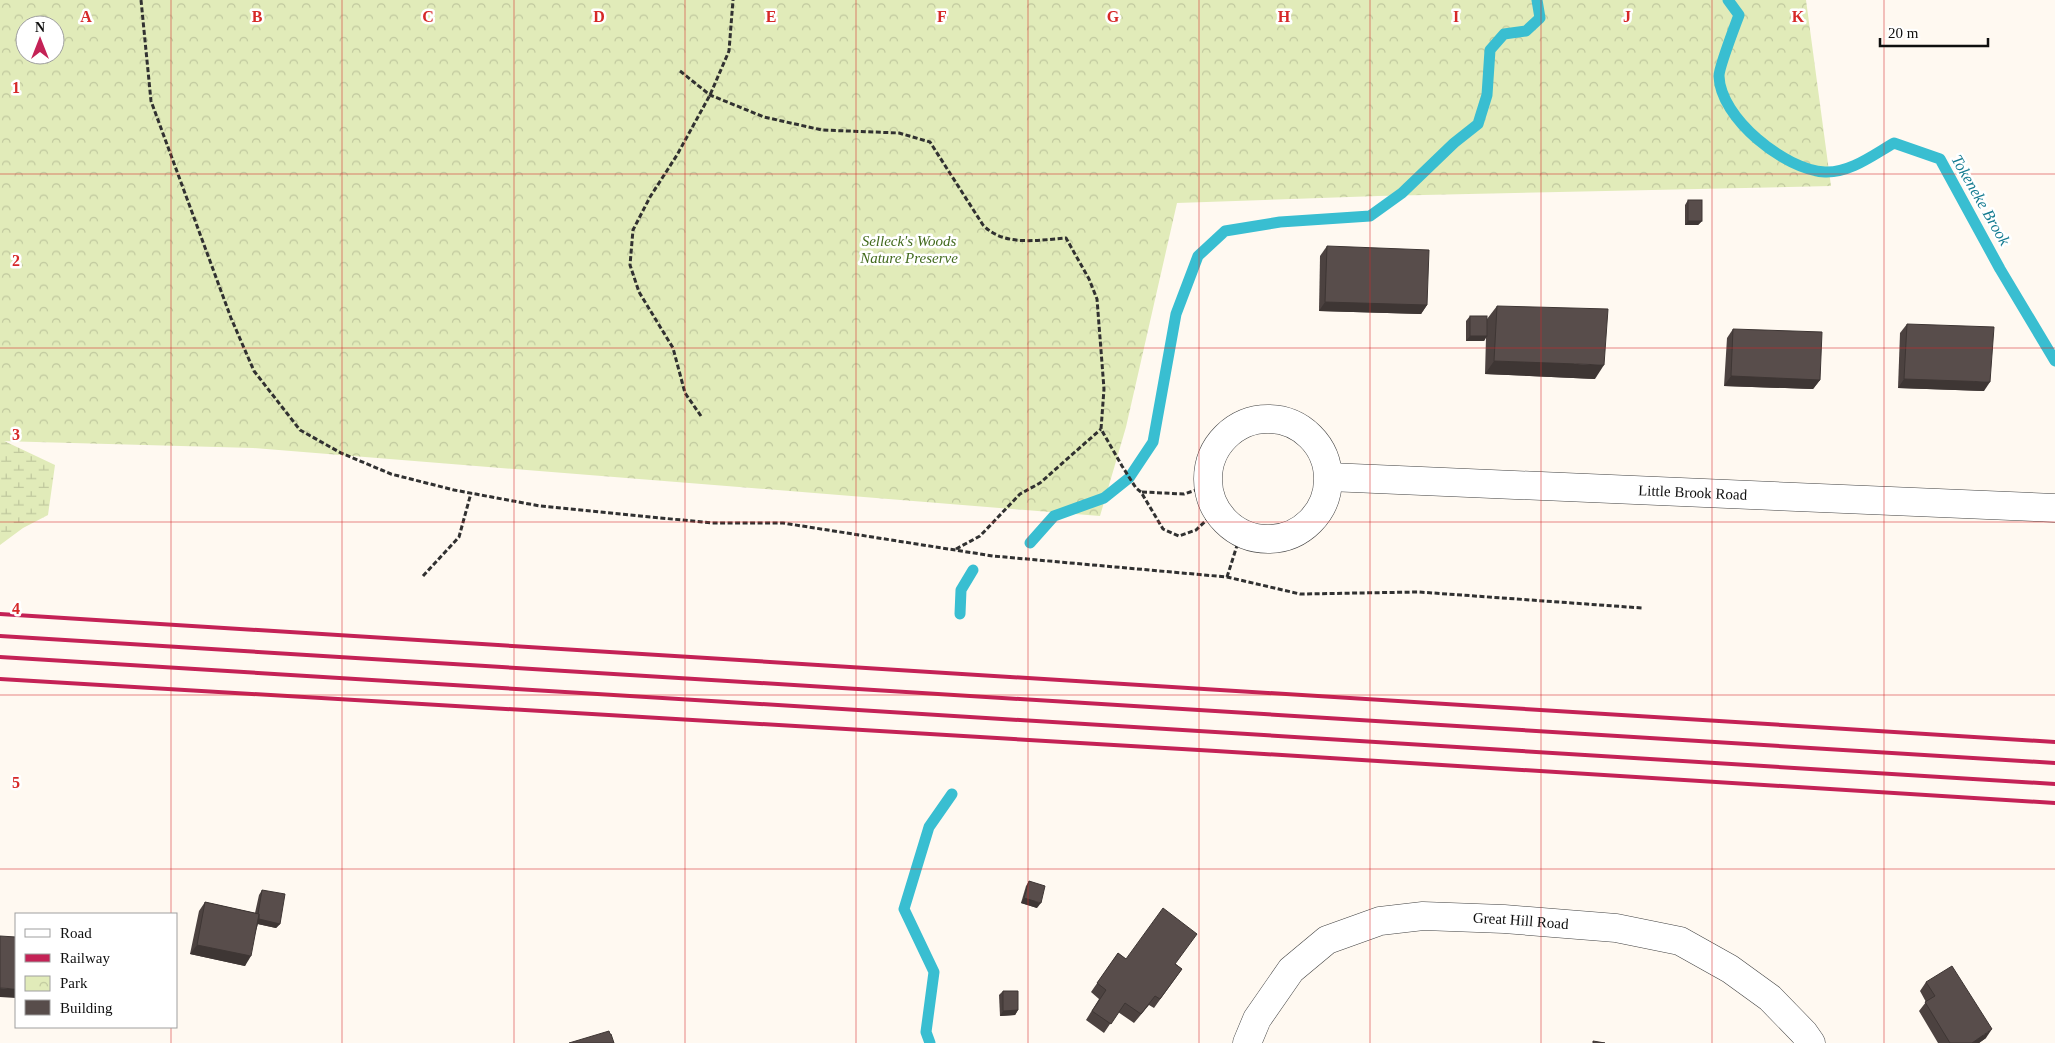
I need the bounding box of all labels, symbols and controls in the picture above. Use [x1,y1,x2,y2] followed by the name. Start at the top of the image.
[80,8,92,25] text: A
[252,8,263,25] text: B
[422,8,434,25] text: C
[593,8,605,25] text: D
[766,8,776,25] text: E
[937,8,947,25] text: F
[1107,8,1120,25] text: G
[1278,8,1291,25] text: H
[1453,8,1459,25] text: I
[1623,8,1631,25] text: J
[1792,8,1805,25] text: K
[15,15,65,65] north arrow
[1880,15,1988,47] scale bar
[35,20,45,35] text: N
[1888,25,1919,41] text: 20 m
[12,79,20,96] text: 1
[1948,152,2014,249] water label: Tokeneke Brook
[859,233,958,266] park label: Selleck's Woods Nature Preserve
[12,252,20,269] text: 2
[12,426,20,443] text: 3
[1638,482,1748,503] street label: Little Brook Road
[12,600,20,617] text: 4
[12,774,20,791] text: 5
[1473,910,1570,932] street label: Great Hill Road
[15,913,178,1028] legend
[60,925,92,941] text: Road
[60,950,110,966] text: Railway
[60,975,88,991] text: Park
[60,1000,113,1016] text: Building

